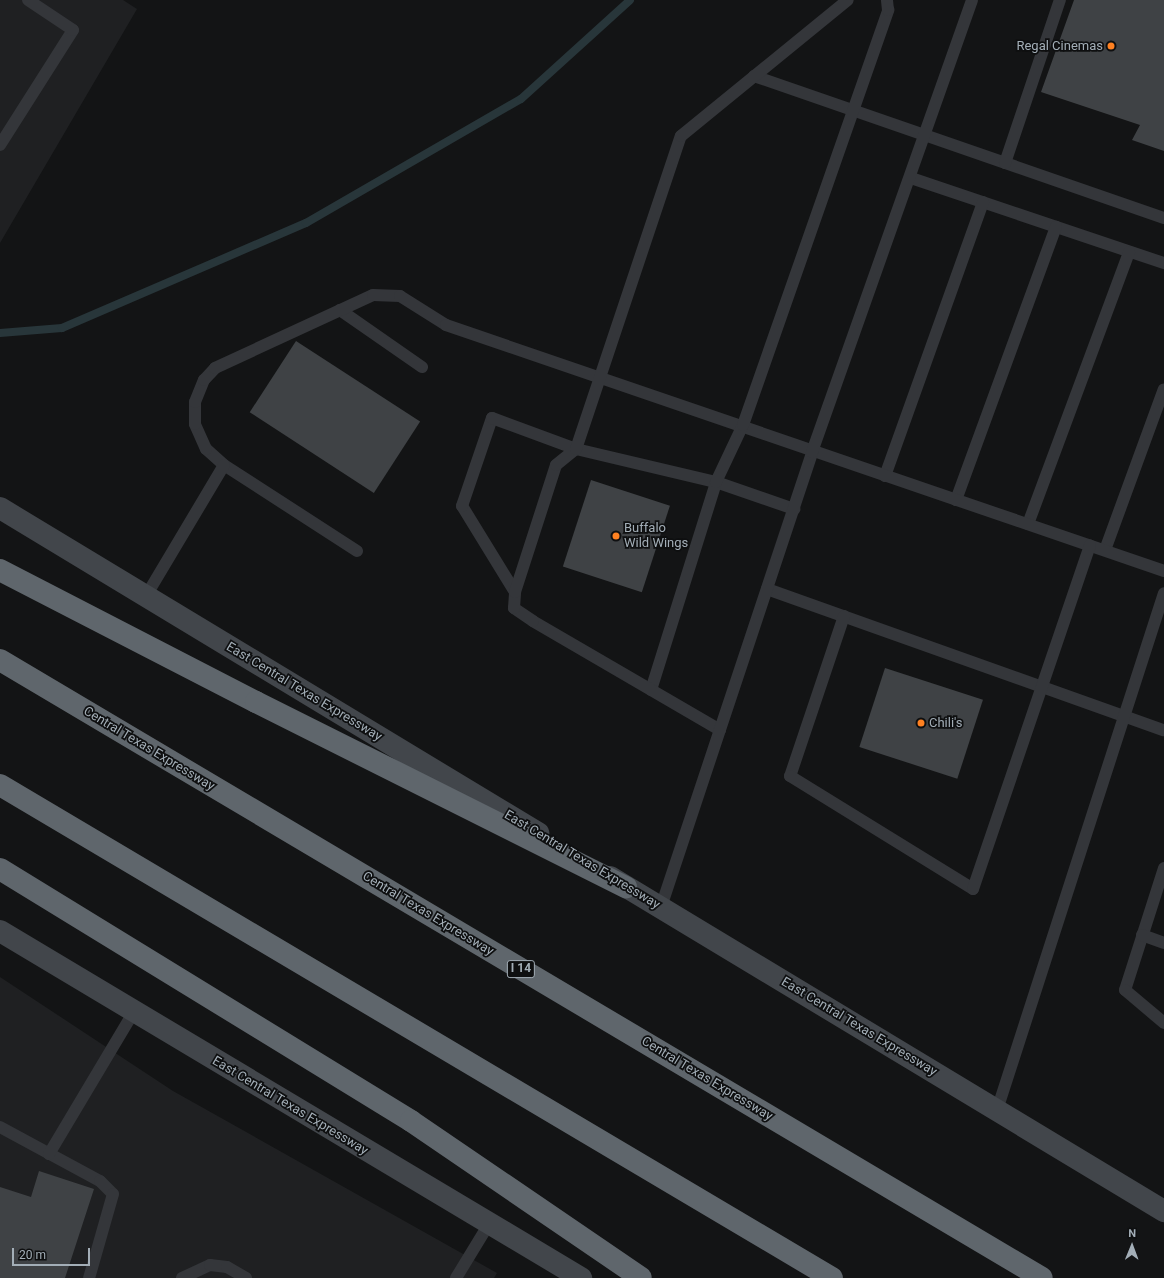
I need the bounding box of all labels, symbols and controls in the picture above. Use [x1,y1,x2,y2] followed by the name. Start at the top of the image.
[1016,38,1103,54] place label: Regal Cinemas
[1106,41,1116,51] marker: Regal Cinemas
[624,521,688,552] place label: Buffalo Wild Wings
[611,531,621,541] marker: Buffalo Wild Wings
[223,639,385,745] street label: East Central Texas Expressway
[80,704,218,794] street label: Central Texas Expressway
[929,715,963,731] place label: Chili's
[916,718,926,728] marker: Chili's
[501,807,663,913] street label: East Central Texas Expressway
[359,869,497,959] street label: Central Texas Expressway
[506,959,536,979] road number: I 14
[778,974,940,1080] street label: East Central Texas Expressway
[638,1034,776,1124] street label: Central Texas Expressway
[209,1053,371,1159] street label: East Central Texas Expressway
[1112,1226,1152,1266] north arrow
[1128,1227,1136,1240] text: N
[14,1240,92,1266] scale bar
[19,1248,46,1262] text: 20 m

